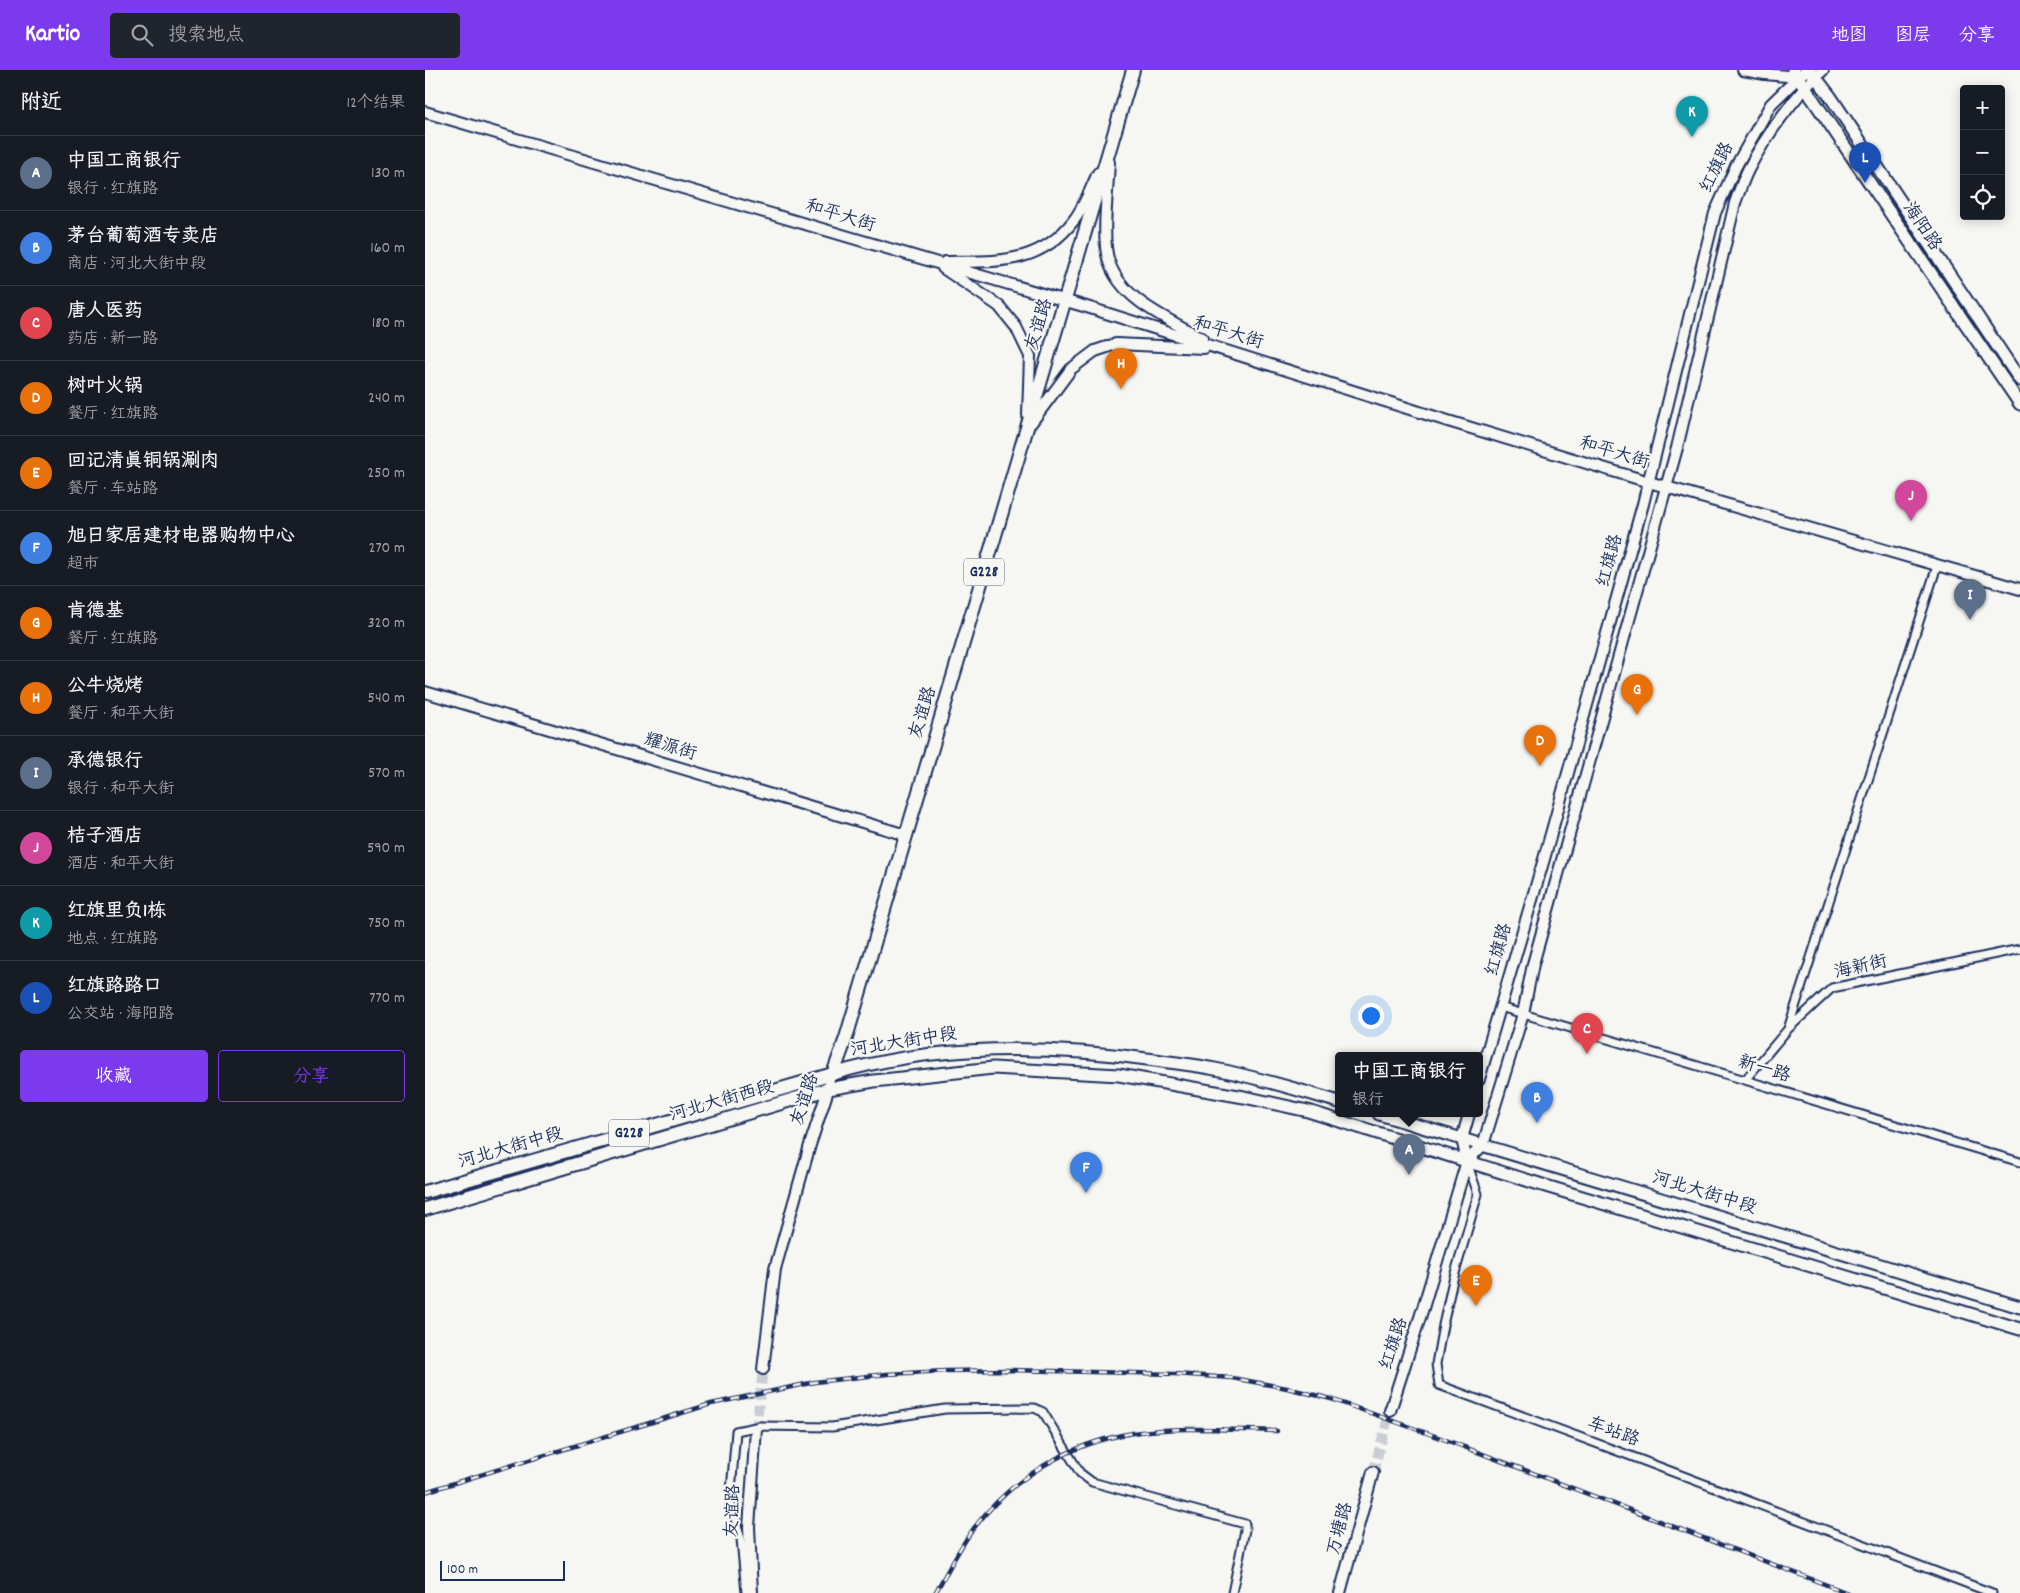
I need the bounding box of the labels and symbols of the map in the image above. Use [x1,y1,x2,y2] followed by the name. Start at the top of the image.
[1676,96,1708,137] pin: K
[1695,138,1741,198] street label: 红旗路
[1849,142,1881,183] pin: L
[802,195,878,239] street label: 和平大街
[1896,198,1946,256] street label: 海阳路
[1020,296,1060,354] street label: 友谊路
[1190,312,1266,356] street label: 和平大街
[1105,348,1137,389] pin: H
[1576,432,1652,476] street label: 和平大街
[1895,480,1927,521] pin: J
[1592,532,1630,590] street label: 红旗路
[964,558,1004,586] road number: G228
[1954,579,1986,620] pin: I
[1621,674,1653,715] pin: G
[904,684,944,742] street label: 友谊路
[1524,725,1556,766] pin: D
[641,728,699,768] street label: 耀源街
[1481,921,1519,979] street label: 红旗路
[1832,950,1890,986] street label: 海新街
[1358,1003,1384,1029] your location
[1571,1013,1603,1054] pin: C
[849,1022,959,1064] street label: 河北大街中段
[1735,1050,1793,1090] street label: 新一路
[786,1070,826,1130] street label: 友谊路
[667,1075,777,1129] street label: 河北大街西段
[1521,1082,1553,1123] pin: B
[609,1120,649,1146] road number: G228
[456,1122,566,1176] street label: 河北大街中段
[1393,1134,1425,1175] pin: A
[1070,1152,1102,1193] pin: F
[1649,1166,1759,1222] street label: 河北大街中段
[1460,1265,1492,1306] pin: E
[1375,1314,1415,1374] street label: 红旗路
[1583,1412,1643,1454] street label: 车站路
[721,1484,747,1538] street label: 友谊路
[1322,1500,1360,1558] street label: 万塘路
[440,1558,565,1581] scale bar

